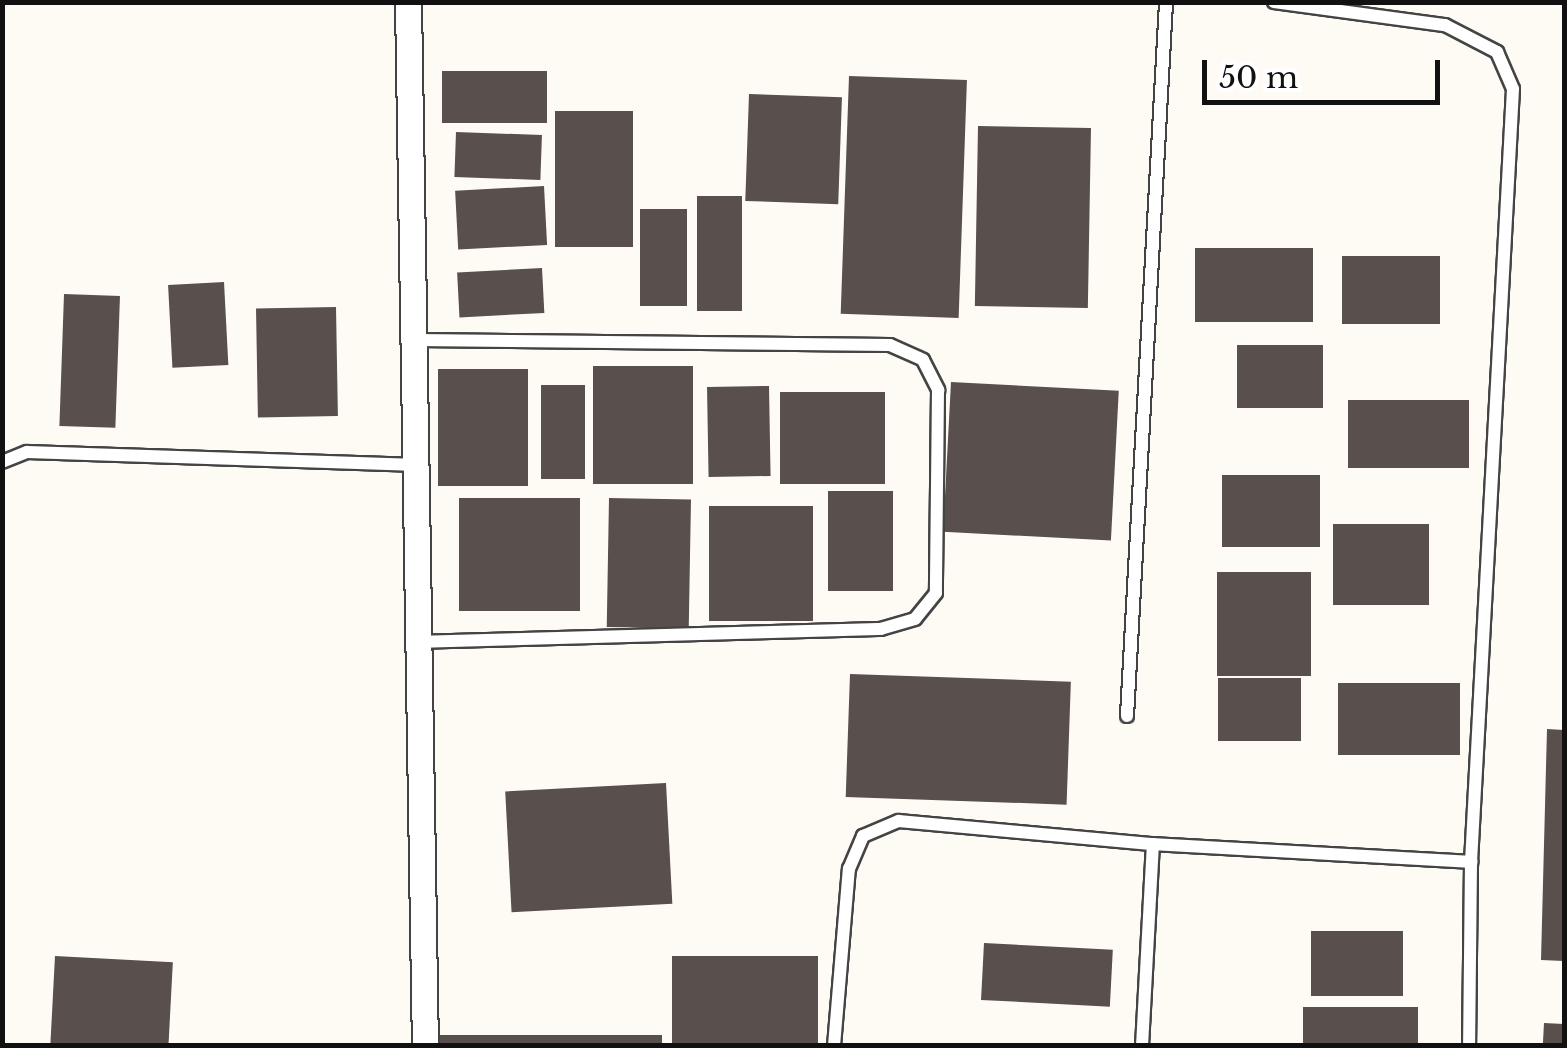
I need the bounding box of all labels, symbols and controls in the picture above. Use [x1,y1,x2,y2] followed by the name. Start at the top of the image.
[1207,40,1444,102] scale bar
[1219,59,1298,96] text: 50 m

